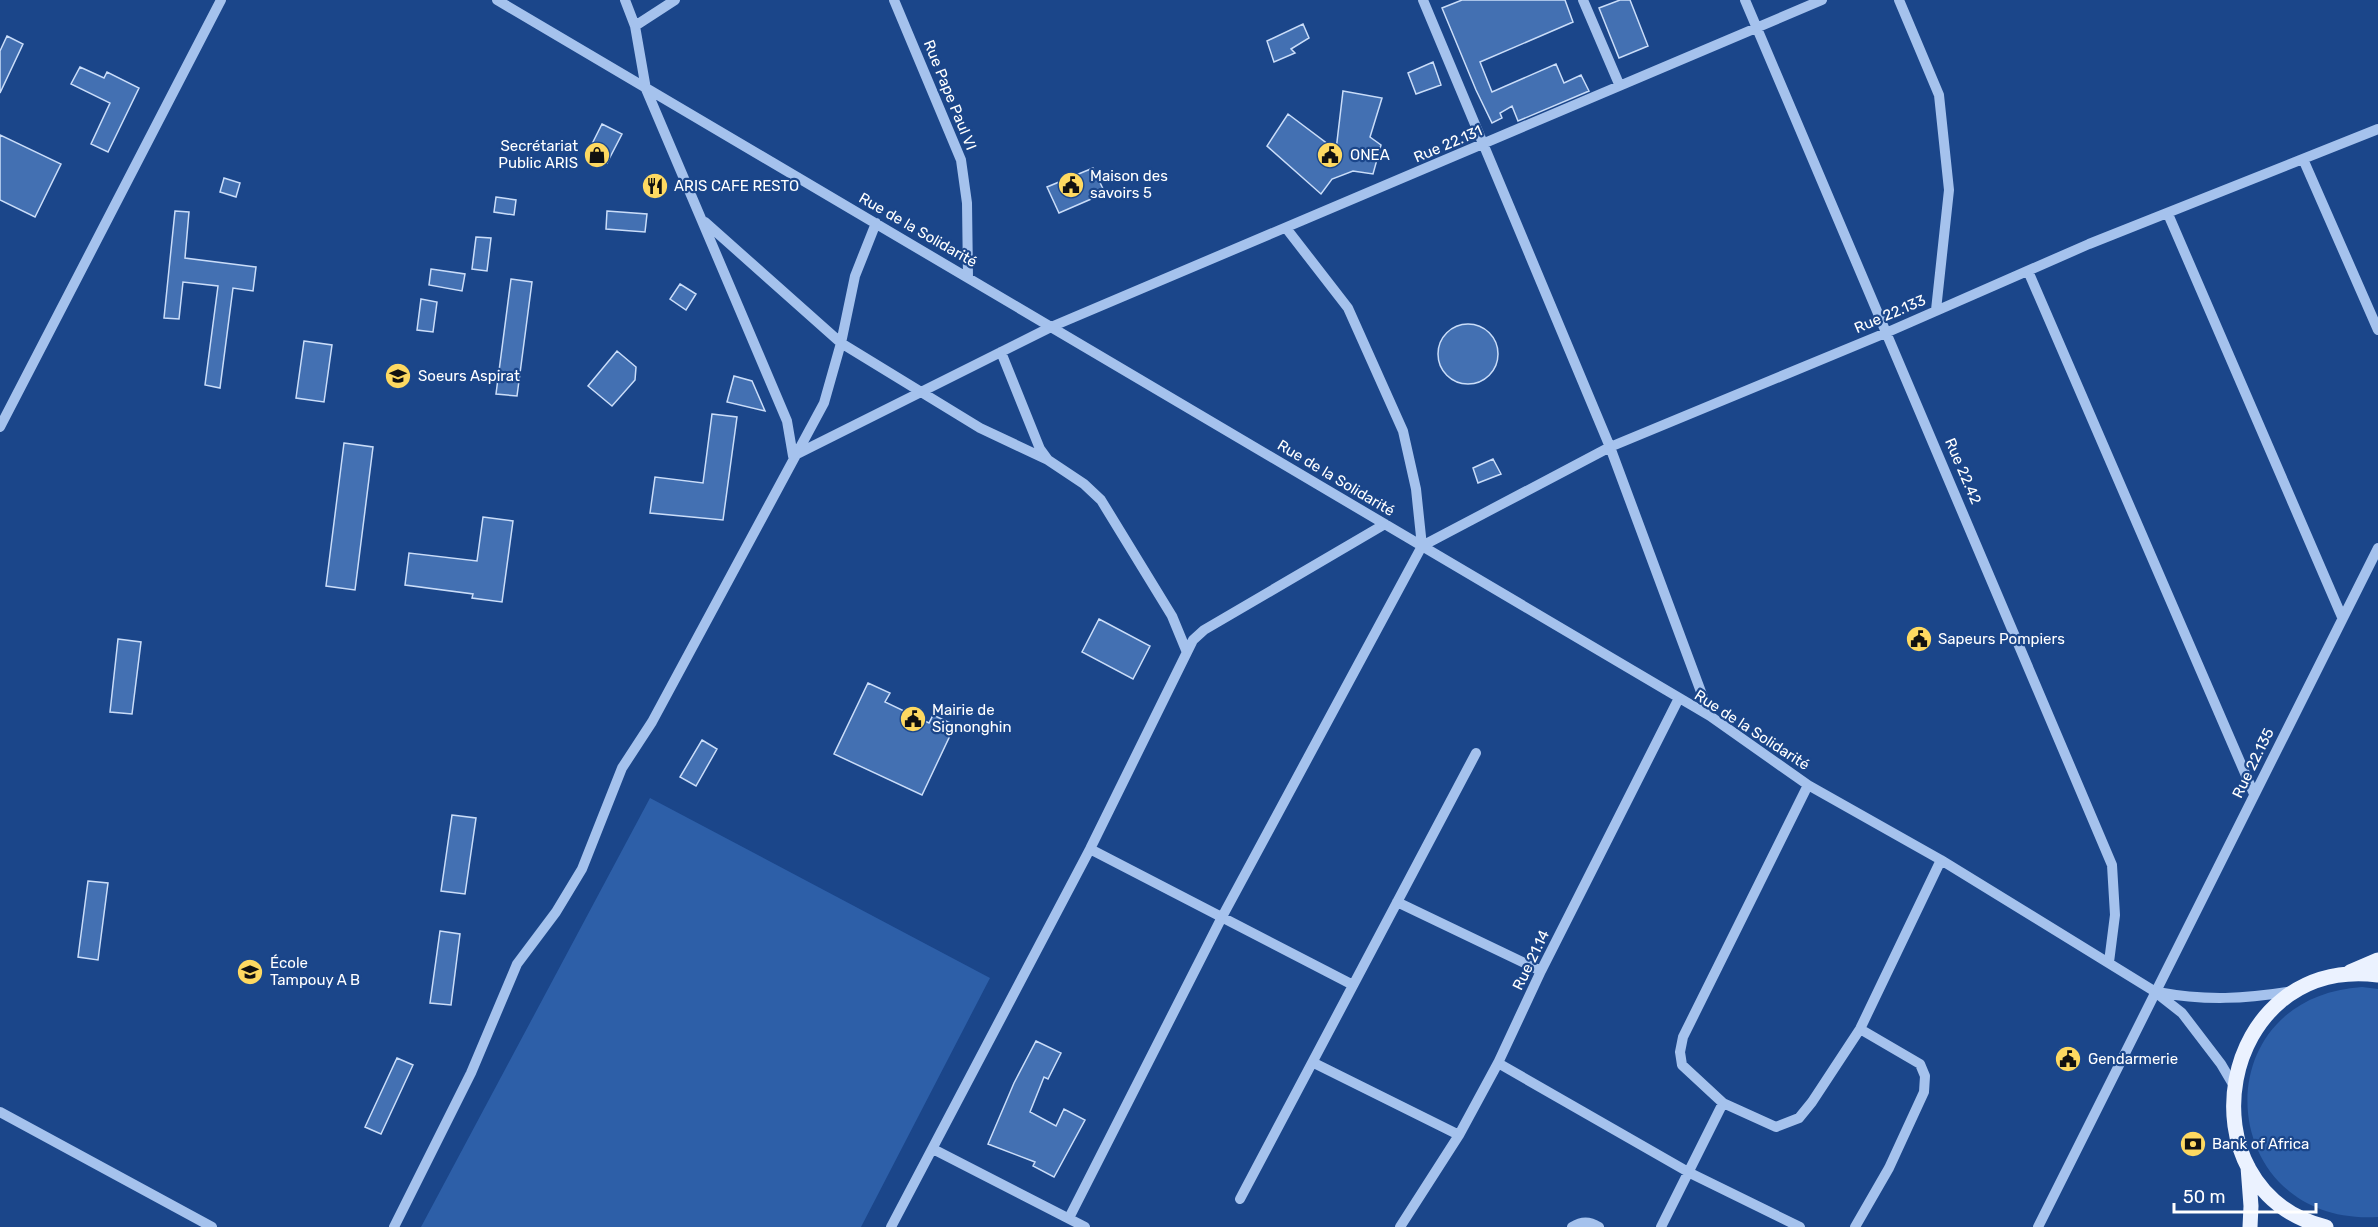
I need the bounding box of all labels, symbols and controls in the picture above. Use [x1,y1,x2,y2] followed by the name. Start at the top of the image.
[920,37,980,153] street label: Rue Pape Paul VI
[1411,121,1485,167] street label: Rue 22.131
[498,137,578,172] place label: Secrétariat Public ARIS
[582,140,612,170] shop icon: Secrétariat Public ARIS
[1315,140,1345,170] public building icon: ONEA
[1350,146,1390,164] place label: ONEA
[1090,167,1168,202] place label: Maison des savoirs 5
[1056,170,1086,200] public building icon: Maison des savoirs 5
[640,171,670,201] restaurant icon: ARIS CAFE RESTO
[674,177,799,195] place label: ARIS CAFE RESTO
[856,189,980,271] street label: Rue de la Solidarité
[1852,291,1928,337] street label: Rue 22.133
[383,361,413,391] school or university icon: Soeurs Aspirat
[418,367,520,385] place label: Soeurs Aspirat
[1941,435,1985,507] street label: Rue 22.42
[1274,436,1398,520] street label: Rue de la Solidarité
[1904,624,1934,654] public building icon: Sapeurs Pompiers
[1938,630,2065,648] place label: Sapeurs Pompiers
[1691,686,1813,774] street label: Rue de la Solidarité
[932,701,1012,736] place label: Mairie de Signonghin
[898,704,928,734] public building icon: Mairie de Signonghin
[2228,725,2278,801] street label: Rue 22.135
[1509,927,1553,993] street label: Rue 21.14
[270,954,360,989] place label: École Tampouy A B
[235,957,265,987] school or university icon: École Tampouy A B
[2053,1044,2083,1074] public building icon: Gendarmerie
[2088,1050,2178,1068] place label: Gendarmerie
[2178,1129,2208,1159] bank icon: Bank of Africa
[2212,1135,2309,1153] place label: Bank of Africa
[2174,1176,2316,1214] scale bar
[2183,1186,2226,1208] text: 50 m

